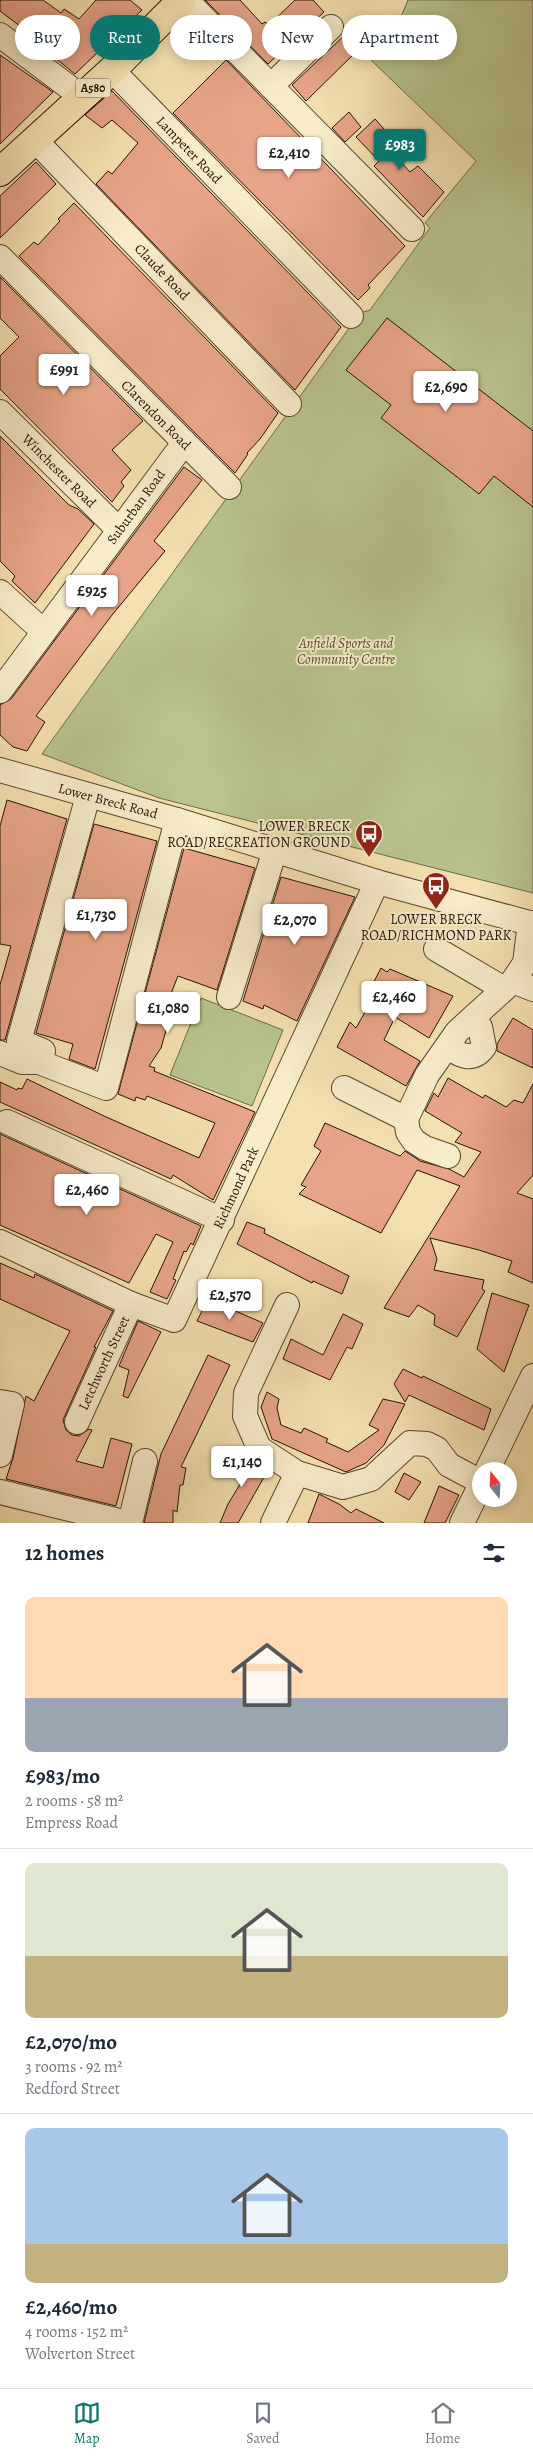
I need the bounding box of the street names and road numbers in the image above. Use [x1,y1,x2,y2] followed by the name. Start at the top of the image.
[76,78,110,98] road number: A580
[152,112,226,188] street label: Lampeter Road
[130,240,194,305] street label: Claude Road
[117,376,196,455] street label: Clarendon Road
[17,429,101,513] street label: Winchester Road
[102,465,170,548] street label: Suburban Road
[56,779,160,824] street label: Lower Breck Road
[209,1144,263,1232] street label: Richmond Park
[74,1312,134,1413] street label: Letchworth Street

